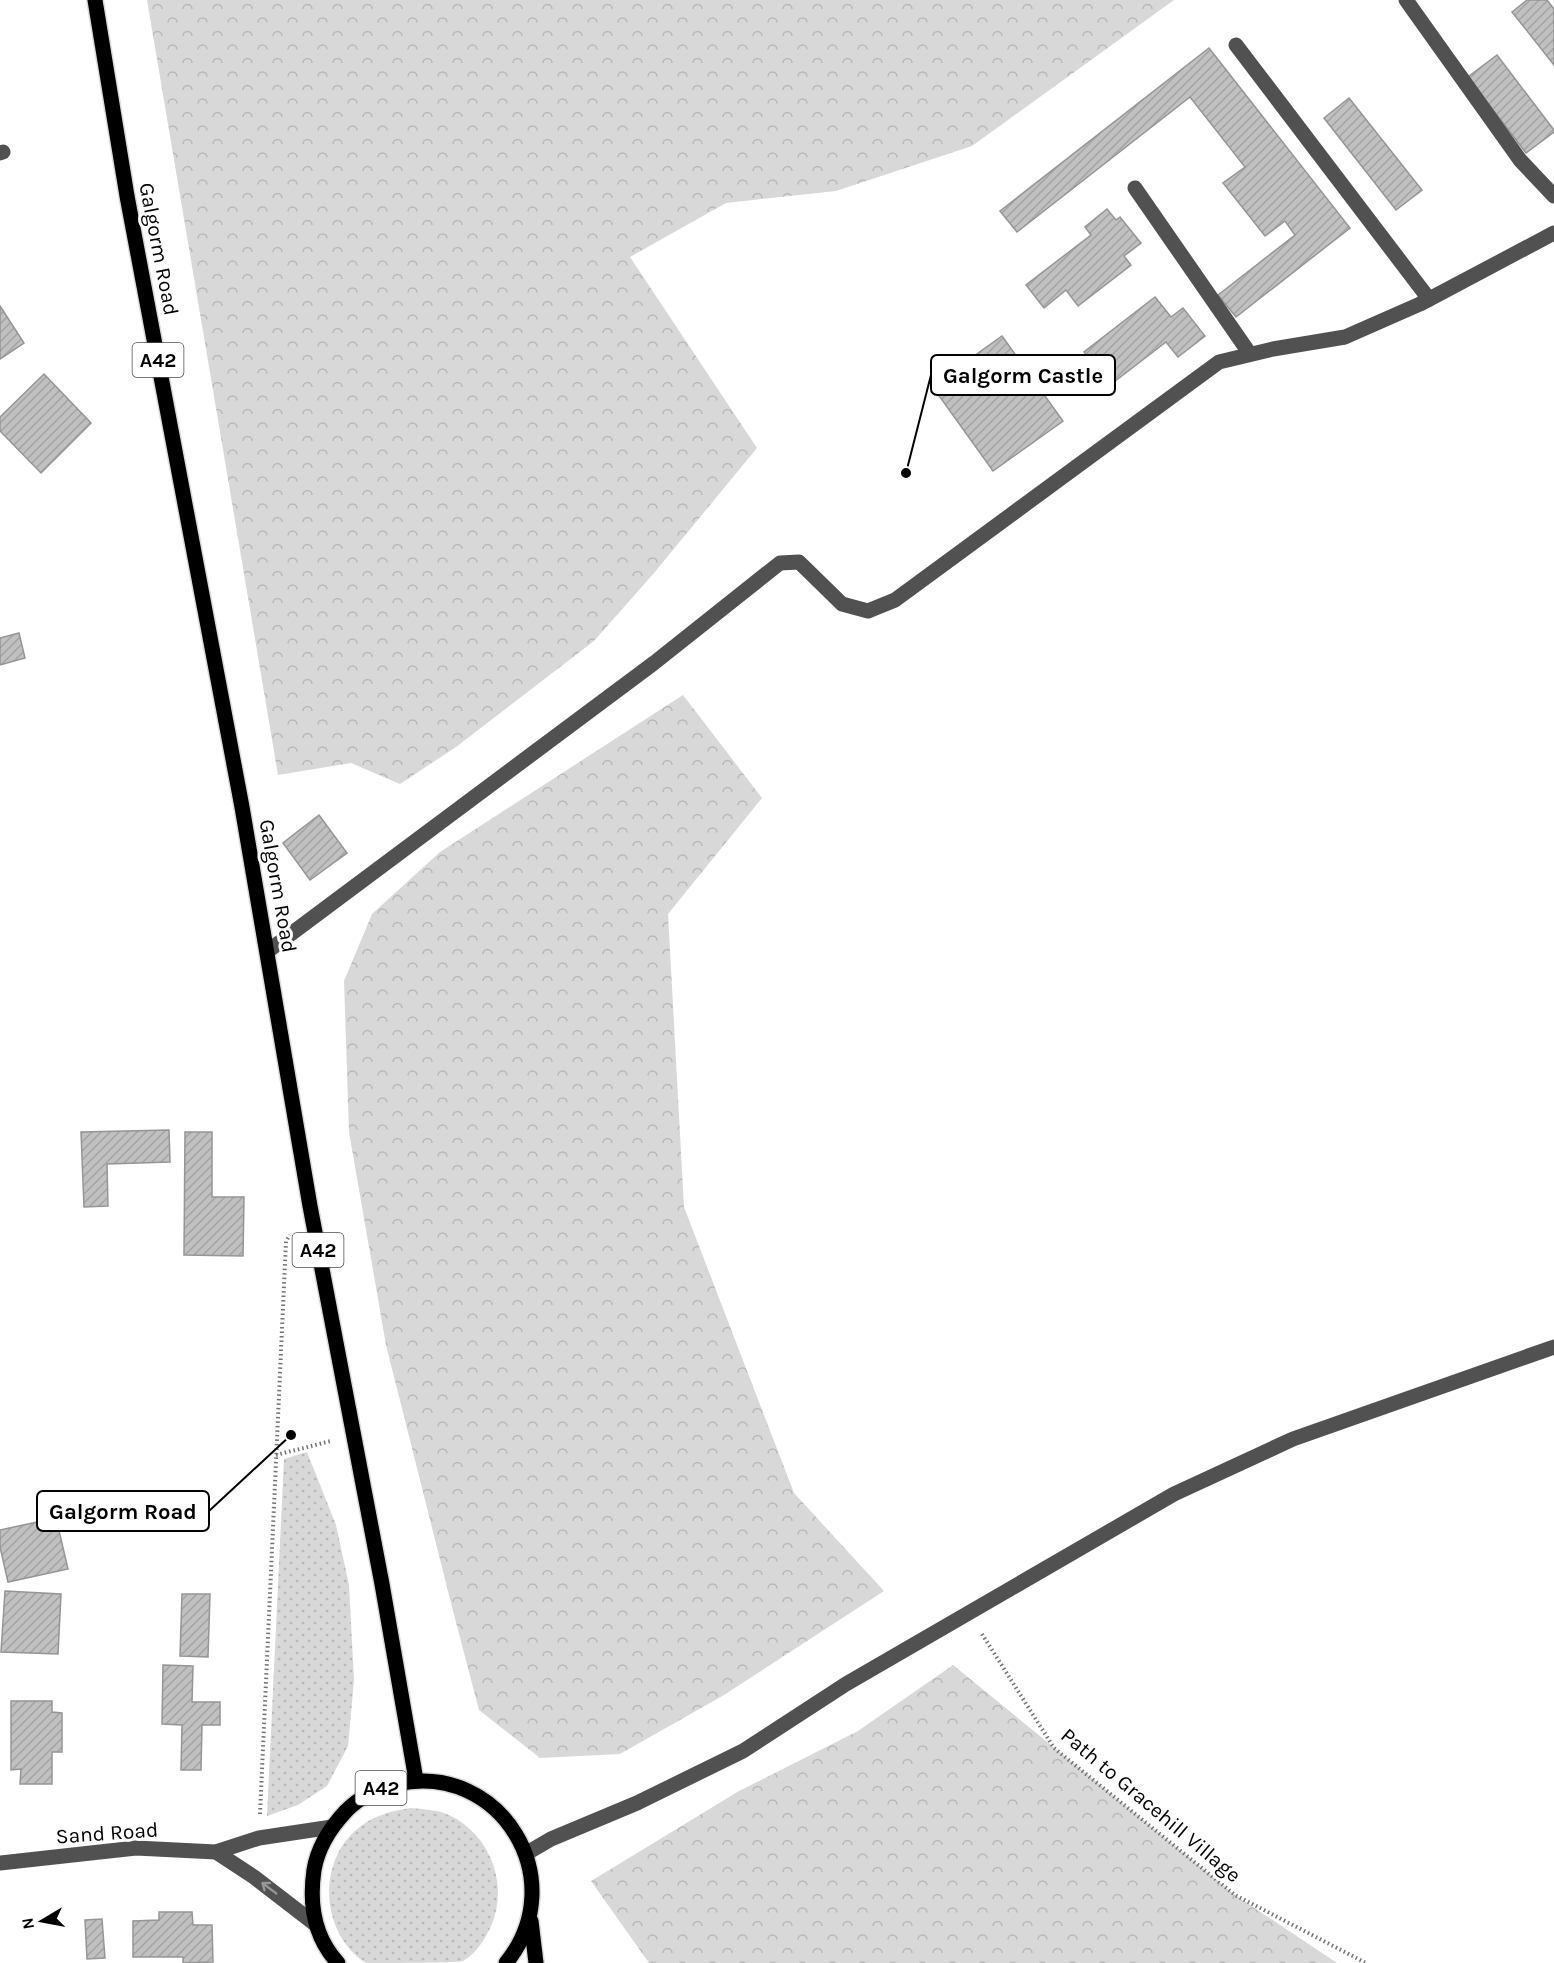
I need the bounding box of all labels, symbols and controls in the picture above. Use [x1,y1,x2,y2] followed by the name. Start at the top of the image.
[134,181,184,317] street label: Galgorm Road
[132,343,184,377] road number: A42
[931,355,1115,395] callout: Galgorm Castle
[943,363,1103,389] text: Galgorm Castle
[254,818,302,954] street label: Galgorm Road
[292,1233,344,1267] road number: A42
[37,1491,209,1531] callout: Galgorm Road
[49,1499,197,1525] text: Galgorm Road
[1056,1723,1246,1887] street label: Path to Gracehill Village
[356,1771,406,1805] road number: A42
[55,1817,159,1849] street label: Sand Road
[261,1882,277,1895] one-way arrow
[12,1891,72,1951] north arrow
[17,1916,38,1931] text: N

